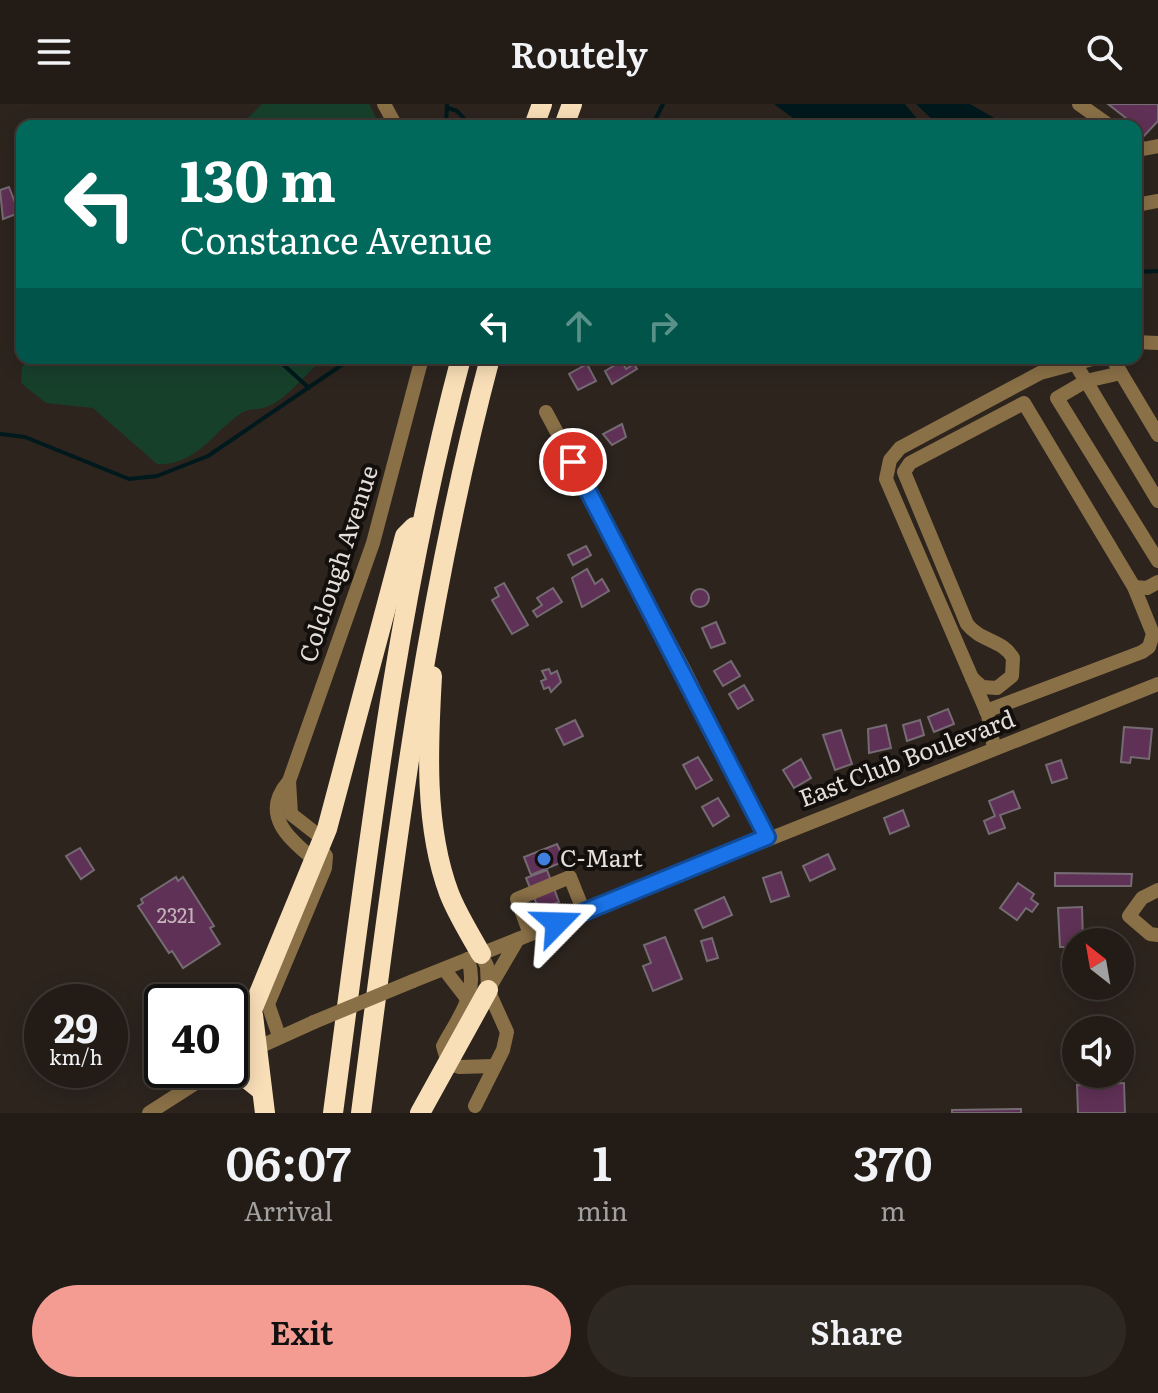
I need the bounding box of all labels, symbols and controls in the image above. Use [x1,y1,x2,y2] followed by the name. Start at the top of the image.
[510,26,648,79] text: Routely
[32,30,76,74] icon: menu
[1082,30,1126,74] icon: search
[180,136,336,219] text: 130 m
[48,152,152,256] icon: left
[180,212,492,265] text: Constance Avenue
[473,304,517,348] icon: left
[557,304,601,348] icon: ahead
[641,304,685,348] icon: right
[539,428,607,496] pin
[551,440,595,484] icon: arrive
[288,460,385,666] street label: Colclough Avenue
[793,699,1019,814] street label: East Club Boulevard
[560,839,643,874] place label: C-Mart
[535,850,553,868] marker: C-Mart
[515,881,599,965] position arrow
[157,899,195,929] house number: 2321
[1062,928,1134,1000] north arrow
[1062,928,1134,1088] map controls
[144,984,248,1088] speed limit sign: 40
[54,996,98,1055] text: 29
[1062,1016,1134,1088] button: sound
[49,1041,103,1071] text: km/h
[225,1125,351,1196] text: 06:07
[592,1125,612,1196] text: 1
[853,1125,933,1196] text: 370
[244,1190,333,1229] text: Arrival
[577,1190,628,1229] text: min
[880,1190,905,1229] text: m
[32,1285,571,1377] button: Exit
[587,1285,1126,1377] button: Share

